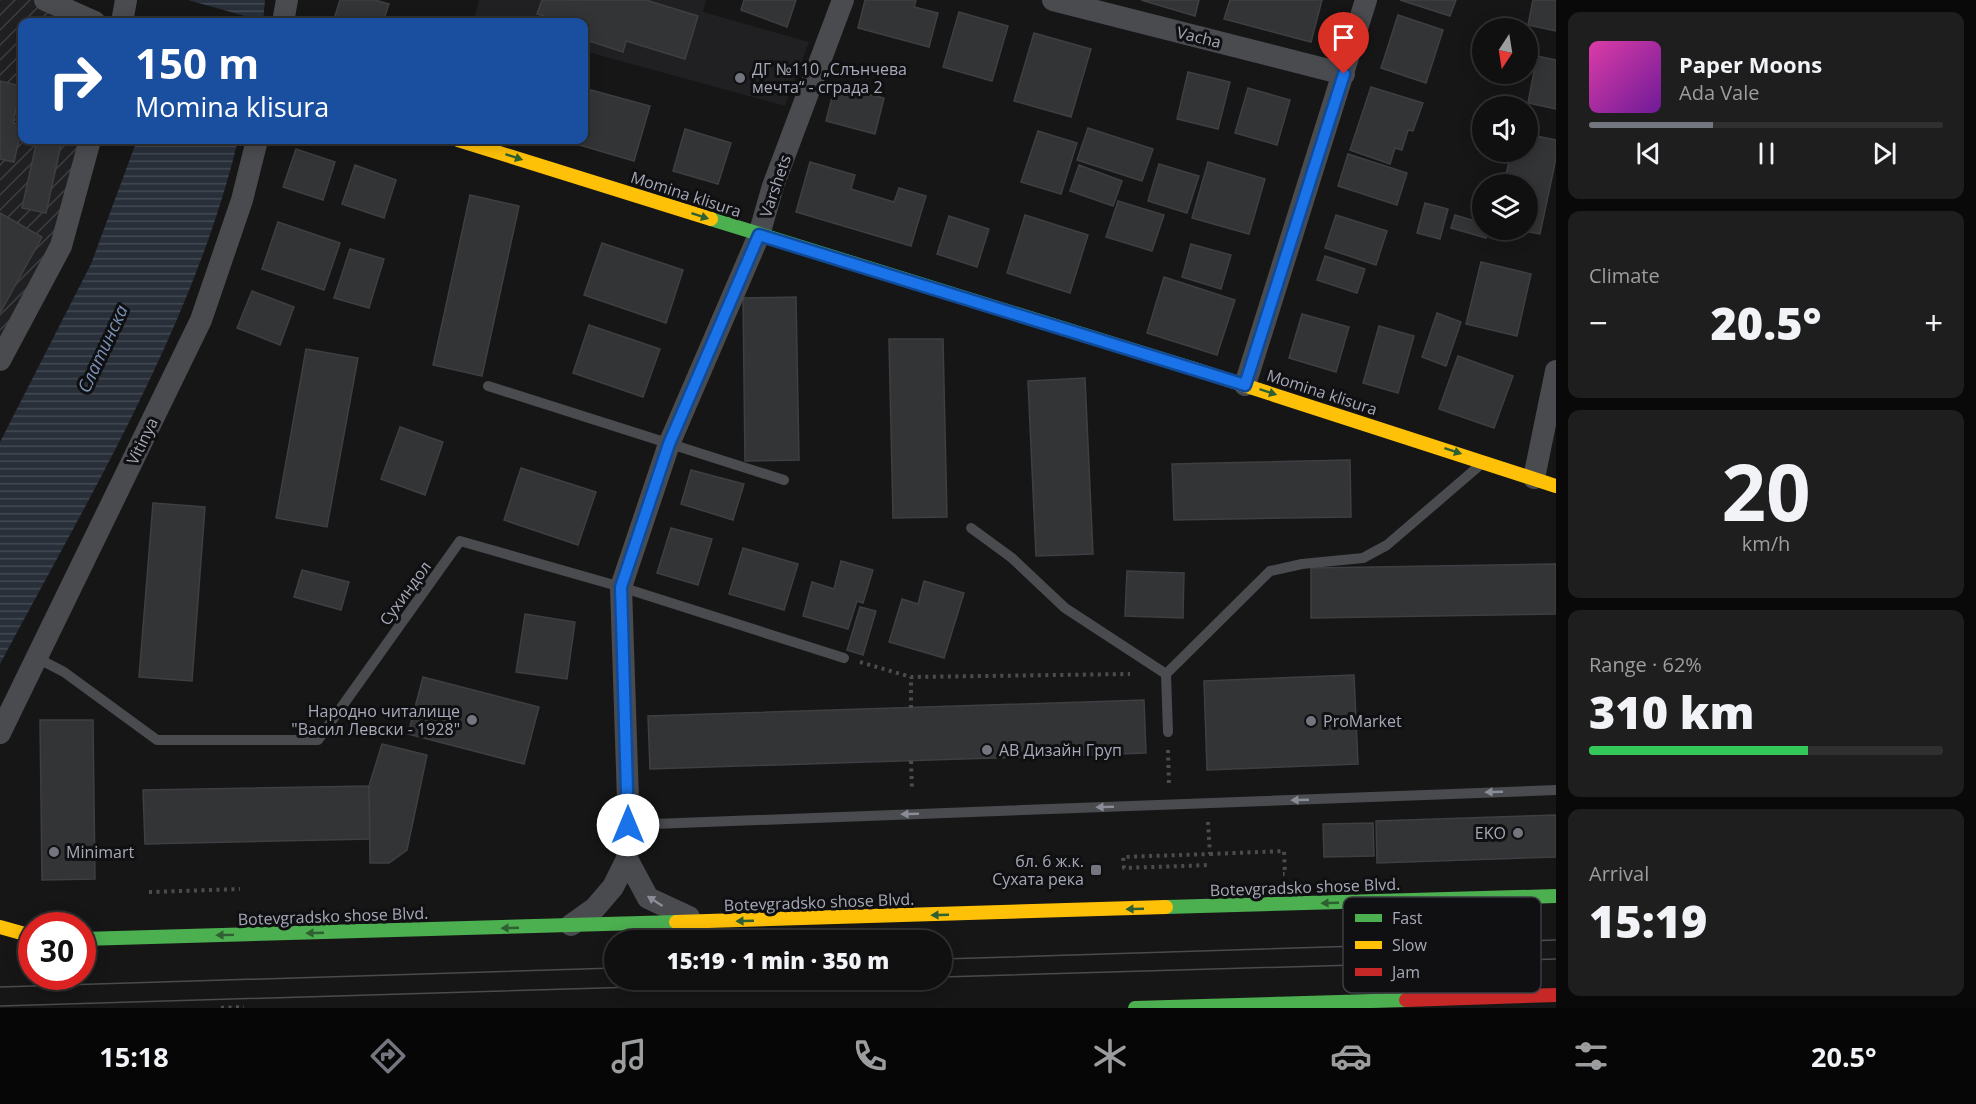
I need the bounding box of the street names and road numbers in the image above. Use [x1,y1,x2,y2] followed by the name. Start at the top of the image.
[1175,21,1223,53] street label: Vacha
[754,152,796,220] street label: Varshets
[628,166,744,222] street label: Momina klisura
[1264,364,1380,420] street label: Momina klisura
[121,414,163,468] street label: Vitinya
[374,556,436,630] street label: Сухиндол
[1209,873,1401,901] street label: Botevgradsko shose Blvd.
[723,888,915,916] street label: Botevgradsko shose Blvd.
[237,902,429,930] street label: Botevgradsko shose Blvd.

